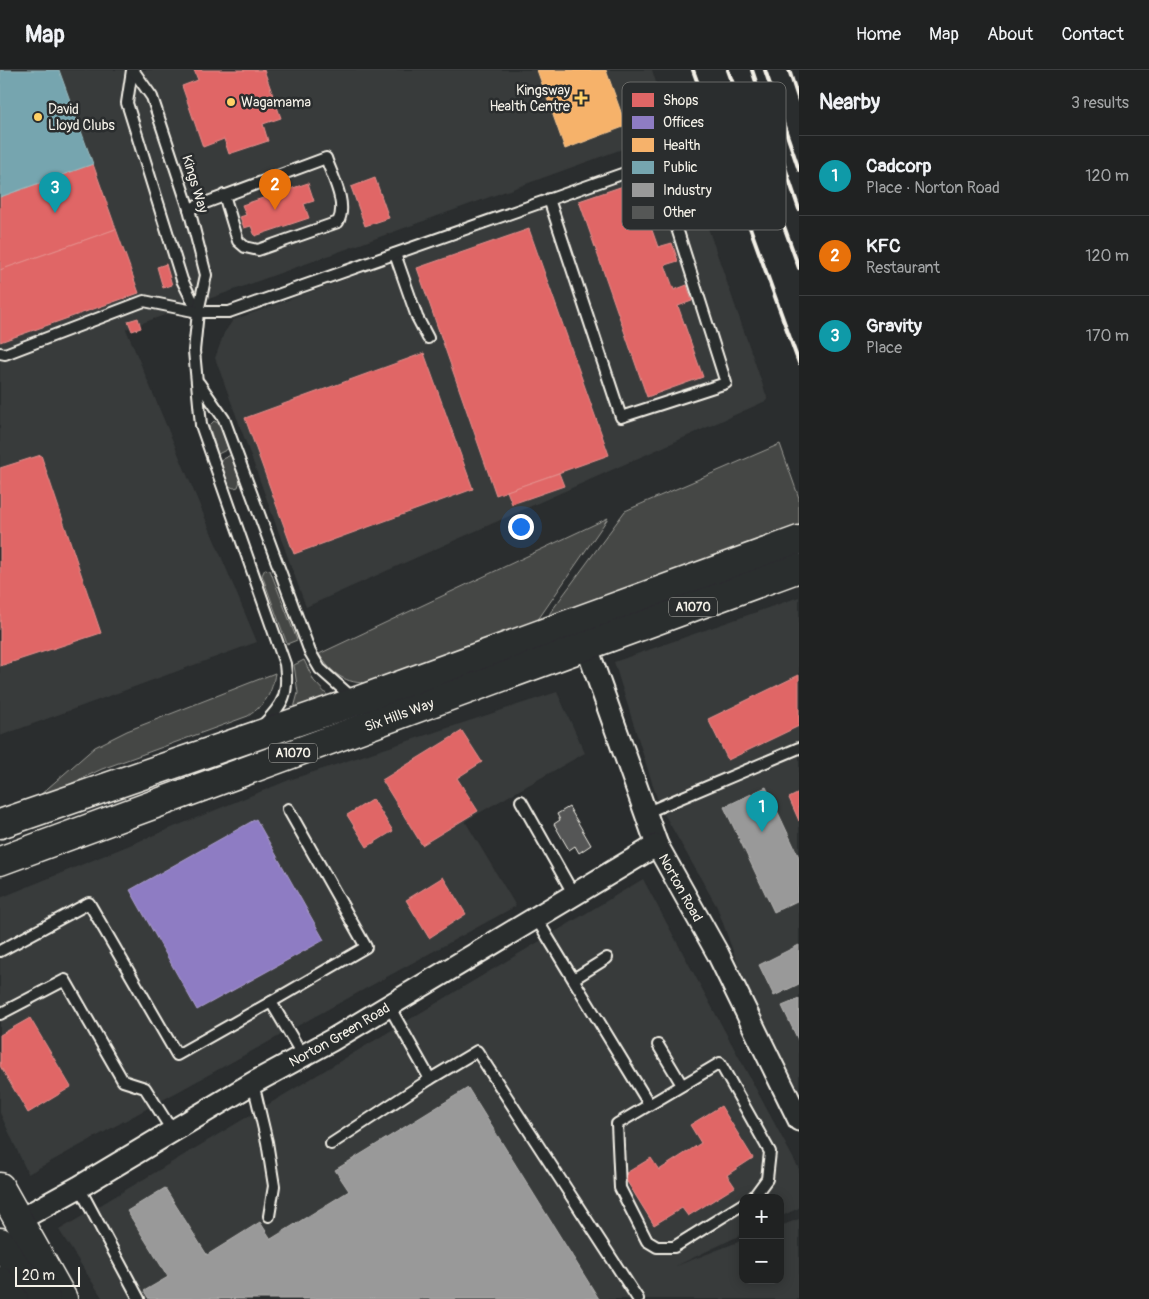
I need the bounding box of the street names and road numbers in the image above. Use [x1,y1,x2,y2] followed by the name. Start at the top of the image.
[178,153,212,215] street label: Kings Way
[669,598,717,616] road number: A1070
[362,694,436,735] street label: Six Hills Way
[269,744,317,762] road number: A1070
[655,851,707,925] street label: Norton Road
[286,999,393,1070] street label: Norton Green Road

